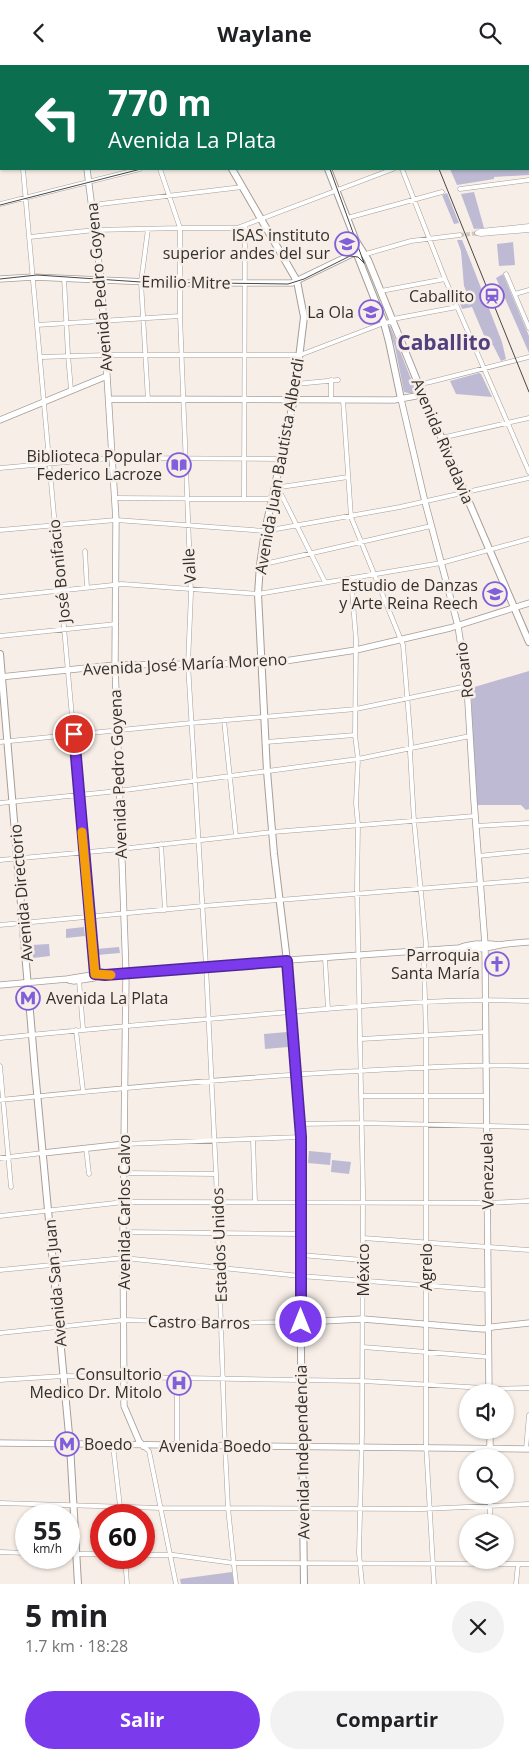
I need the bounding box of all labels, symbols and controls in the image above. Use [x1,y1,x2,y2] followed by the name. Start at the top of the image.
[217,18,312,48] text: Waylane
[25,19,53,47] icon: back
[476,19,504,47] icon: search
[108,79,212,126] text: 770 m
[25,85,90,150] icon: left
[108,124,276,154] text: Avenida La Plata
[81,202,117,372] street label: Avenida Pedro Goyena
[163,224,330,264] place label: ISAS instituto superior andes del sur
[334,231,360,257] school or university icon: ISAS instituto superior andes del sur
[141,270,231,294] street label: Emilio Mitre
[479,283,505,309] station icon: Caballito
[409,285,474,307] place label: Caballito
[358,299,384,325] school or university icon: La Ola
[307,301,354,323] place label: La Ola
[397,328,491,356] district label: Caballito
[249,356,309,576] street label: Avenida Juan Bautista Alberdi
[407,375,479,507] street label: Avenida Rivadavia
[26,445,162,485] place label: Biblioteca Popular Federico Lacroze
[166,452,192,478] library icon: Biblioteca Popular Federico Lacroze
[43,518,76,626] street label: José Bonifacio
[177,548,201,584] street label: Valle
[339,574,478,614] place label: Estudio de Danzas y Arte Reina Reech
[482,581,508,607] school or university icon: Estudio de Danzas y Arte Reina Reech
[450,641,478,699] street label: Rosario
[82,648,288,680] street label: Avenida José María Moreno
[104,689,132,859] street label: Avenida Pedro Goyena
[53,713,95,755] pin
[60,720,88,748] icon: arrive
[4,823,38,963] street label: Avenida Directorio
[391,944,480,984] place label: Parroquia Santa María
[484,951,510,977] church icon: Parroquia Santa María
[15,985,41,1011] metro station icon: Avenida La Plata
[46,987,168,1009] place label: Avenida La Plata
[475,1133,499,1209] street label: Venezuela
[113,1134,135,1290] street label: Avenida Carlos Calvo
[206,1187,232,1303] street label: Estados Unidos
[38,1218,72,1348] street label: Avenida San Juan
[352,1243,374,1297] street label: México
[415,1243,437,1291] street label: Agrelo
[274,1295,326,1347] position arrow
[148,1310,250,1334] street label: Castro Barros
[29,1363,162,1403] place label: Consultorio Medico Dr. Mitolo
[289,1365,315,1539] street label: Avenida Independencia
[166,1370,192,1396] hospital icon: Consultorio Medico Dr. Mitolo
[459,1384,514,1569] map controls
[459,1384,514,1439] button: sound
[54,1431,80,1457] metro station icon: Boedo
[84,1433,132,1455] place label: Boedo
[159,1435,271,1457] street label: Avenida Boedo
[459,1449,514,1504] button: search
[90,1504,155,1569] speed limit sign: 60
[33,1513,62,1547] text: 55
[459,1514,514,1569] button: layers
[33,1540,62,1557] text: km/h
[25,1595,108,1636] text: 5 min
[452,1601,504,1653] button: close
[25,1635,128,1657] text: 1.7 km · 18:28
[25,1691,260,1749] button: Salir
[270,1691,504,1749] button: Compartir

